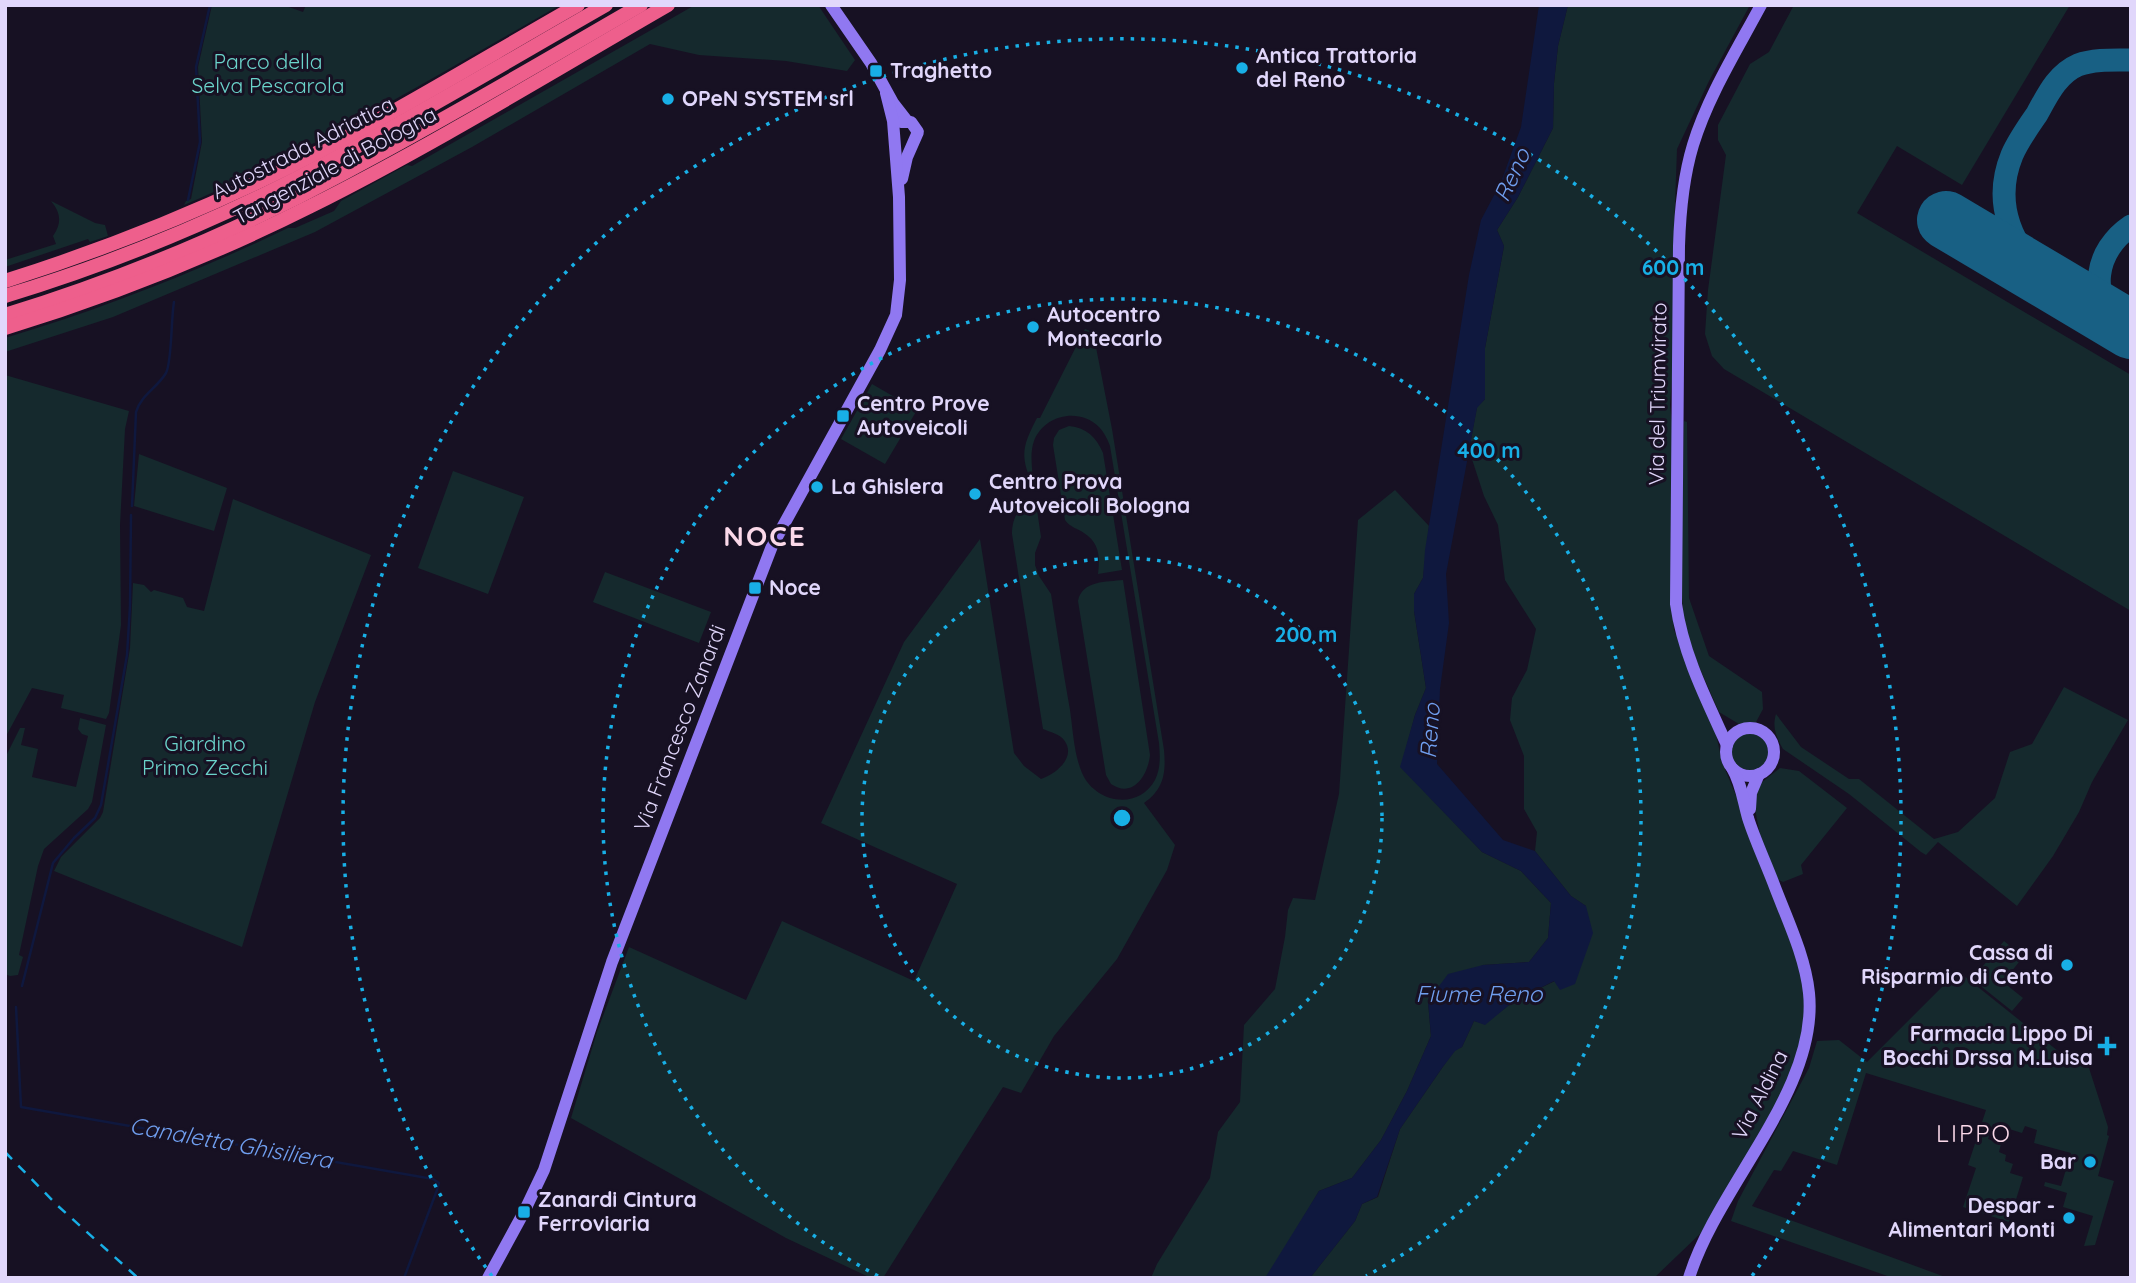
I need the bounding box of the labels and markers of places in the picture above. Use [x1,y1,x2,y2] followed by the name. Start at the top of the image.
[1256,42,1417,92] place label: Antica Trattoria del Reno
[890,57,992,83] place label: Traghetto
[1234,60,1250,76] marker: Antica Trattoria del Reno
[868,63,884,79] marker: Traghetto
[682,85,854,111] place label: OPeN SYSTEM srl
[660,91,676,107] marker: OPeN SYSTEM srl
[1047,301,1162,351] place label: Autocentro Montecarlo
[1025,319,1041,335] marker: Autocentro Montecarlo
[857,390,990,440] place label: Centro Prove Autoveicoli
[835,408,851,424] marker: Centro Prove Autoveicoli
[989,468,1190,518] place label: Centro Prova Autoveicoli Bologna
[831,473,944,499] place label: La Ghislera
[809,479,825,495] marker: La Ghislera
[967,486,983,502] marker: Centro Prova Autoveicoli Bologna
[769,574,821,600] place label: Noce
[747,580,763,596] marker: Noce
[1110,806,1134,830] centre of rings
[1861,939,2053,989] place label: Cassa di Risparmio di Cento
[2059,957,2075,973] marker: Cassa di Risparmio di Cento
[1883,1020,2093,1070] place label: Farmacia Lippo Di Bocchi Drssa M.Luisa
[2099,1038,2115,1054] marker: Farmacia Lippo Di Bocchi Drssa M.Luisa
[2040,1148,2076,1174] place label: Bar
[2082,1154,2098,1170] marker: Bar
[538,1186,697,1236] place label: Zanardi Cintura Ferroviaria
[1889,1192,2055,1242] place label: Despar - Alimentari Monti
[516,1204,532,1220] marker: Zanardi Cintura Ferroviaria
[2061,1210,2077,1226] marker: Despar - Alimentari Monti

